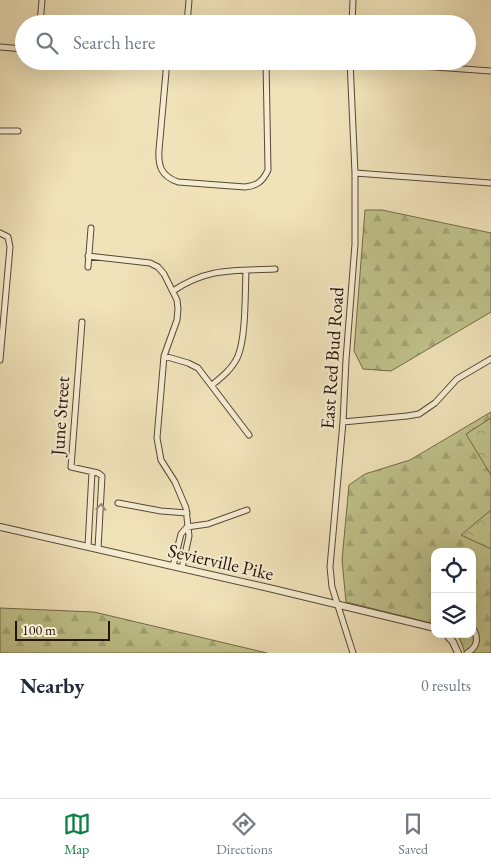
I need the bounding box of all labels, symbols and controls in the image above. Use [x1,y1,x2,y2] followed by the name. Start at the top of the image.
[15,15,476,70] search box
[33,29,61,57] icon: search
[73,30,155,55] text: Search here
[315,286,349,430] street label: East Red Bud Road
[45,375,75,459] street label: June Street
[95,502,106,510] one-way arrow
[166,538,276,586] street label: Sevierville Pike
[431,548,476,638] map controls
[431,548,476,593] button: locate
[431,593,476,638] button: layers
[15,618,110,641] scale bar
[22,621,56,639] text: 100 m
[20,672,84,699] text: Nearby
[421,675,471,696] text: 0 results
[63,810,91,858] tab: Map
[216,810,273,858] tab: Directions
[398,810,428,858] tab: Saved

